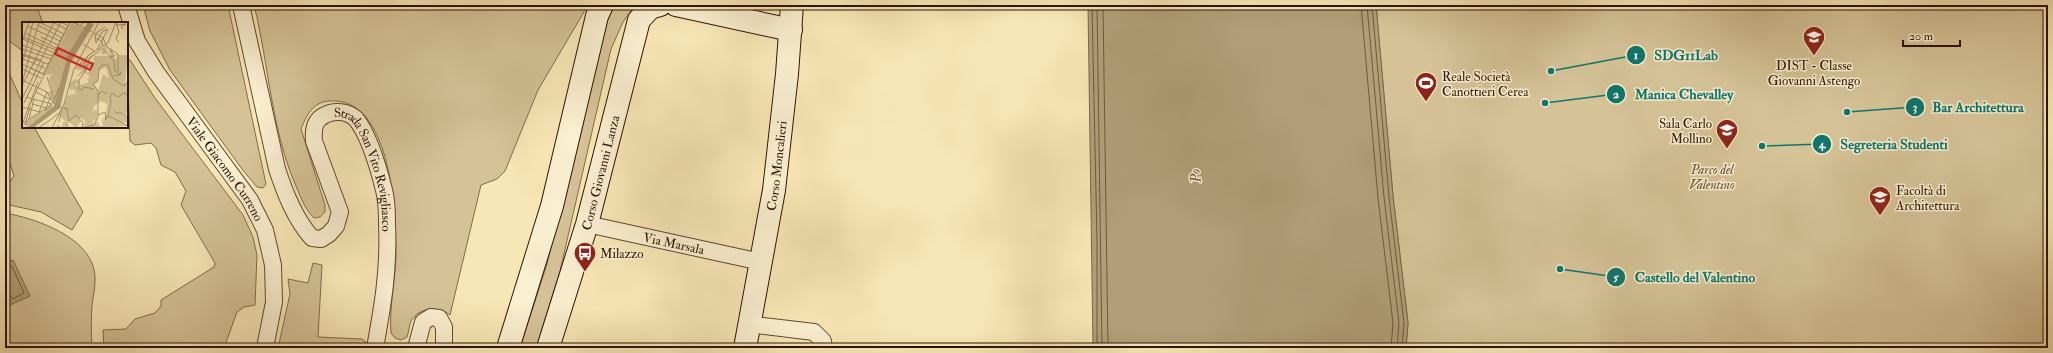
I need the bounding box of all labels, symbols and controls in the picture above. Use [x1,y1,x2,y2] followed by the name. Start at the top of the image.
[22,22,128,128] inset map
[1903,22,1960,48] scale bar
[1801,24,1827,57] school or university icon: DIST - Classe Giovanni Astengo
[1909,29,1934,44] text: 20 m
[1626,42,1726,68] callout: SDG11Lab
[1654,47,1718,64] text: SDG11Lab
[1634,48,1638,63] text: 1
[1768,58,1860,89] place label: DIST - Classe Giovanni Astengo
[1442,69,1529,100] place label: Reale Società Canottieri Cerea
[1413,70,1439,103] sports icon: Reale Società Canottieri Cerea
[1606,81,1741,107] callout: Manica Chevalley
[1634,86,1734,104] text: Manica Chevalley
[1613,87,1619,102] text: 2
[1905,94,2032,120] callout: Bar Architettura
[1932,99,2025,116] text: Bar Architettura
[1913,100,1918,115] text: 3
[334,105,394,232] street label: Strada San Vito Revigliasco
[578,113,624,233] street label: Corso Giovanni Lanza
[183,114,266,224] street label: Viale Giacomo Curreno
[1659,116,1712,147] place label: Sala Carlo Mollino
[1714,117,1740,150] school or university icon: Sala Carlo Mollino
[763,120,791,212] street label: Corso Moncalieri
[1812,131,1956,157] callout: Segreteria Studenti
[1840,136,1948,154] text: Segreteria Studenti
[1818,137,1827,152] text: 4
[1689,162,1735,193] park label: Parco del Valentino
[1186,168,1205,185] water label: Po
[1895,183,1960,214] place label: Facoltà di Architettura
[1867,184,1893,217] school or university icon: Facoltà di Architettura
[642,230,706,259] street label: Via Marsala
[572,240,598,273] bus stop icon: Milazzo
[600,246,644,262] place label: Milazzo
[1606,264,1763,290] callout: Castello del Valentino
[1635,269,1755,286] text: Castello del Valentino
[1613,270,1619,285] text: 5

